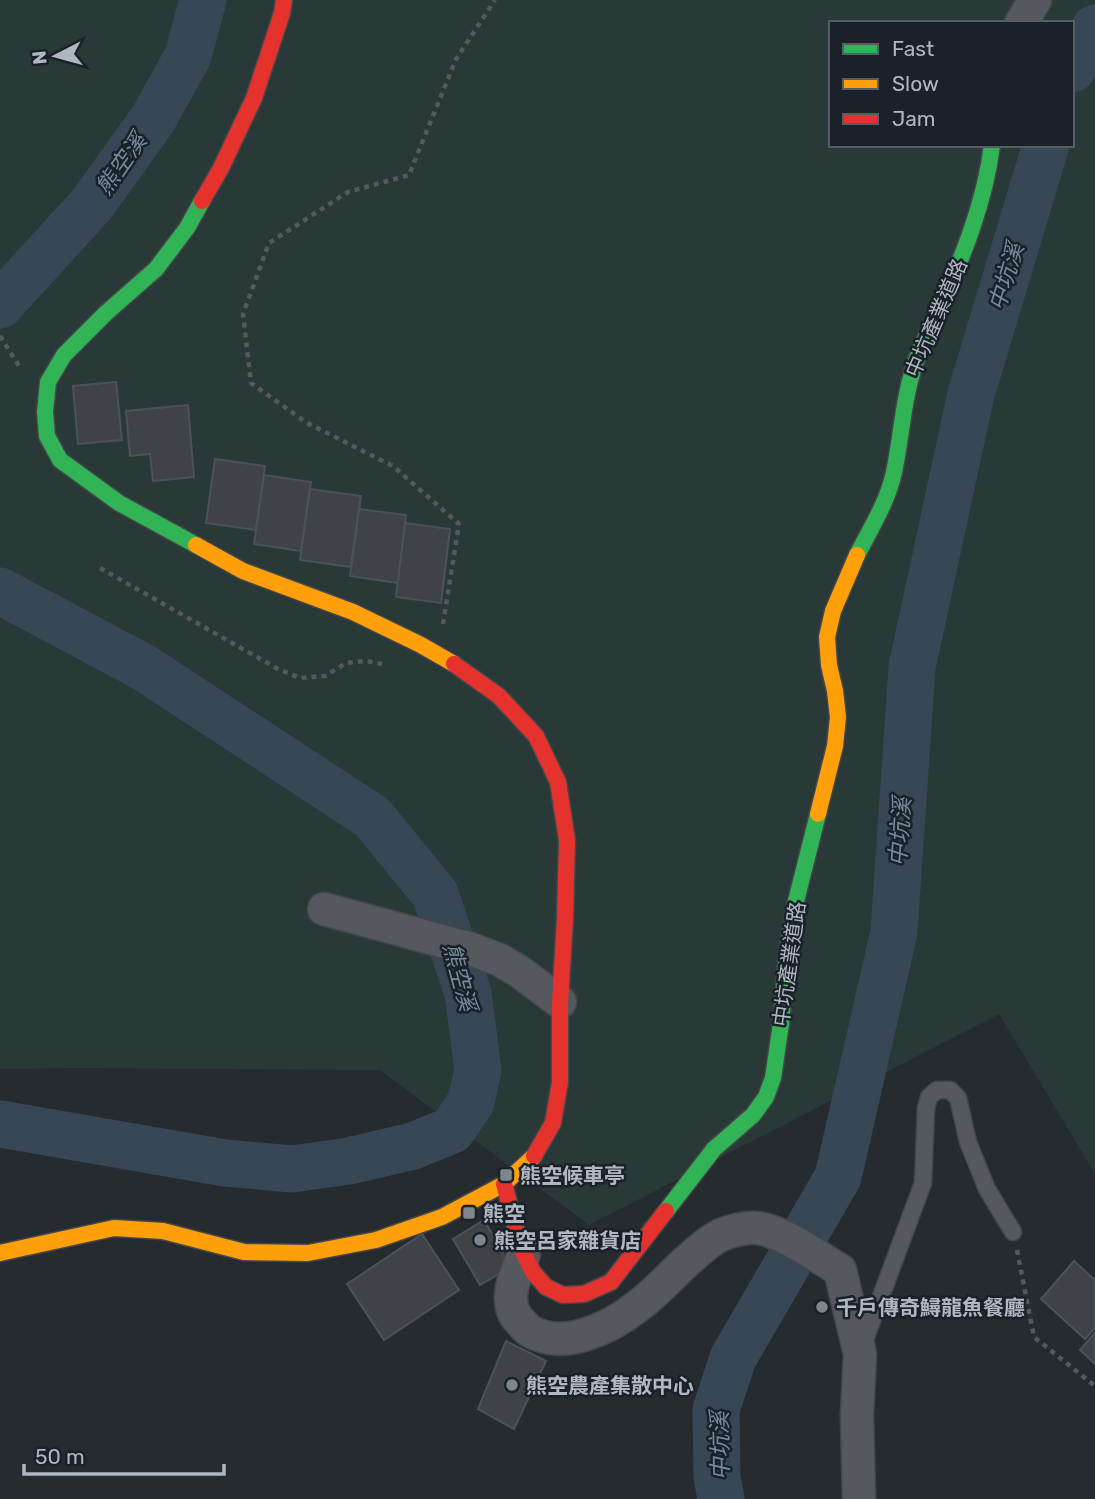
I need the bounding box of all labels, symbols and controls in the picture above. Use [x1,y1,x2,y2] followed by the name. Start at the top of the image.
[21,21,91,91] north arrow
[829,21,1074,147] legend
[892,36,934,61] text: Fast
[27,50,52,66] text: N
[892,71,939,96] text: Slow
[892,106,936,131] text: Jam
[90,125,154,200] water label: 熊空溪
[983,237,1030,314] water label: 中坑溪
[900,255,972,381] street label: 中坑產業道路
[884,794,917,867] water label: 中坑溪
[768,900,810,1028] street label: 中坑產業道路
[438,940,483,1017] water label: 熊空溪
[520,1163,625,1188] place label: 熊空候車亭
[498,1167,514,1183] marker: 熊空候車亭
[483,1201,525,1226] place label: 熊空
[461,1205,477,1221] marker: 熊空
[494,1228,641,1253] place label: 熊空呂家雜貨店
[472,1232,488,1248] marker: 熊空呂家雜貨店
[836,1295,1025,1320] place label: 千戶傳奇鱘龍魚餐廳
[814,1299,830,1315] marker: 千戶傳奇鱘龍魚餐廳
[526,1373,694,1398] place label: 熊空農產集散中心
[504,1377,520,1393] marker: 熊空農產集散中心
[705,1408,735,1481] water label: 中坑溪
[24,1432,224,1476] scale bar
[35,1444,85,1469] text: 50 m

